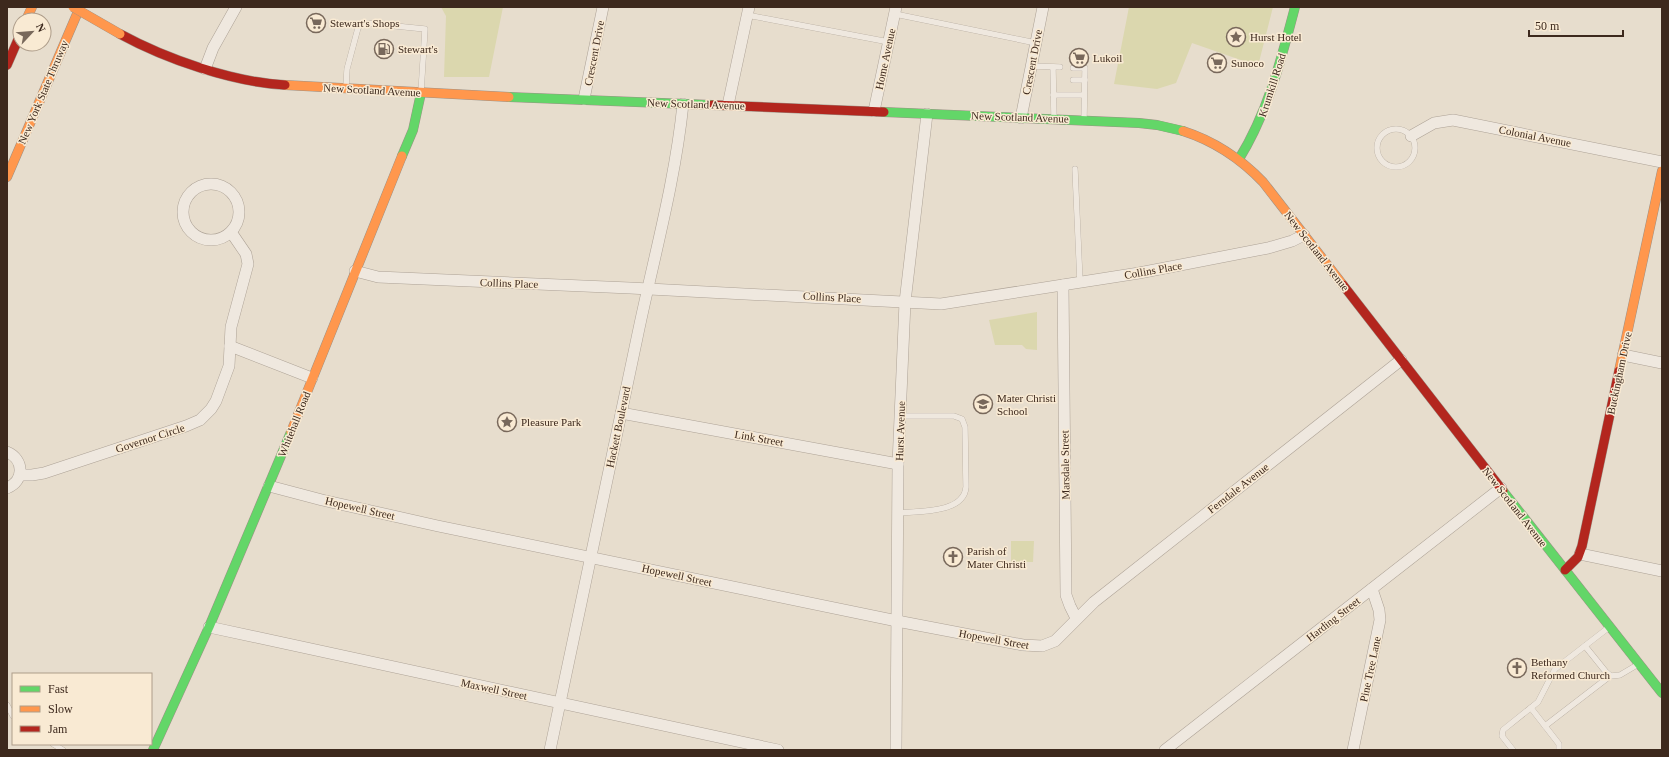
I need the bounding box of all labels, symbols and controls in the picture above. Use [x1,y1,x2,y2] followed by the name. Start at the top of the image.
[12,12,52,52] north arrow
[305,12,327,34] supermarket icon: Stewart's Shops
[1529,12,1623,38] scale bar
[330,17,400,29] place label: Stewart's Shops
[582,19,606,87] street label: Crescent Drive
[1535,19,1560,33] text: 50 m
[34,21,48,34] text: N
[1225,26,1247,48] place icon: Hurst Hotel
[873,27,897,91] street label: Home Avenue
[1020,28,1044,96] street label: Crescent Drive
[1250,31,1302,43] place label: Hurst Hotel
[16,38,71,146] street label: New York State Thruway
[373,38,395,60] fuel station icon: Stewart's
[398,43,438,55] place label: Stewart's
[1068,47,1090,69] supermarket icon: Lukoil
[1256,51,1288,118] street label: Krumkill Road
[1093,52,1122,64] place label: Lukoil
[1206,52,1228,74] supermarket icon: Sunoco
[1231,57,1265,69] place label: Sunoco
[323,81,421,99] street label: New Scotland Avenue
[647,96,745,112] street label: New Scotland Avenue
[971,109,1069,125] street label: New Scotland Avenue
[1498,123,1572,149] street label: Colonial Avenue
[1282,209,1352,293] street label: New Scotland Avenue
[1123,259,1183,281] street label: Collins Place
[480,276,538,290] street label: Collins Place
[803,289,862,305] street label: Collins Place
[1604,331,1634,415] street label: Buckingham Drive
[604,385,633,469] street label: Hackett Boulevard
[275,389,313,458] street label: Whitehall Road
[997,392,1056,417] place label: Mater Christi School
[972,393,994,415] school or university icon: Mater Christi School
[893,401,907,461] street label: Hurst Avenue
[496,411,518,433] place icon: Pleasure Park
[521,416,582,428] place label: Pleasure Park
[114,421,186,455] street label: Governor Circle
[734,428,784,448] street label: Link Street
[1058,430,1072,500] street label: Marsdale Street
[1205,460,1271,516] street label: Ferndale Avenue
[1480,465,1550,549] street label: New Scotland Avenue
[324,494,396,522] street label: Hopewell Street
[967,545,1026,570] place label: Parish of Mater Christi
[942,546,964,568] church icon: Parish of Mater Christi
[641,562,713,588] street label: Hopewell Street
[1304,594,1362,644] street label: Harding Street
[958,627,1030,651] street label: Hopewell Street
[1357,635,1383,703] street label: Pine Tree Lane
[1531,656,1611,681] place label: Bethany Reformed Church
[1506,657,1528,679] church icon: Bethany Reformed Church
[12,673,152,745] legend
[460,676,528,702] street label: Maxwell Street
[48,682,69,696] text: Fast
[48,702,73,716] text: Slow
[48,722,68,736] text: Jam

